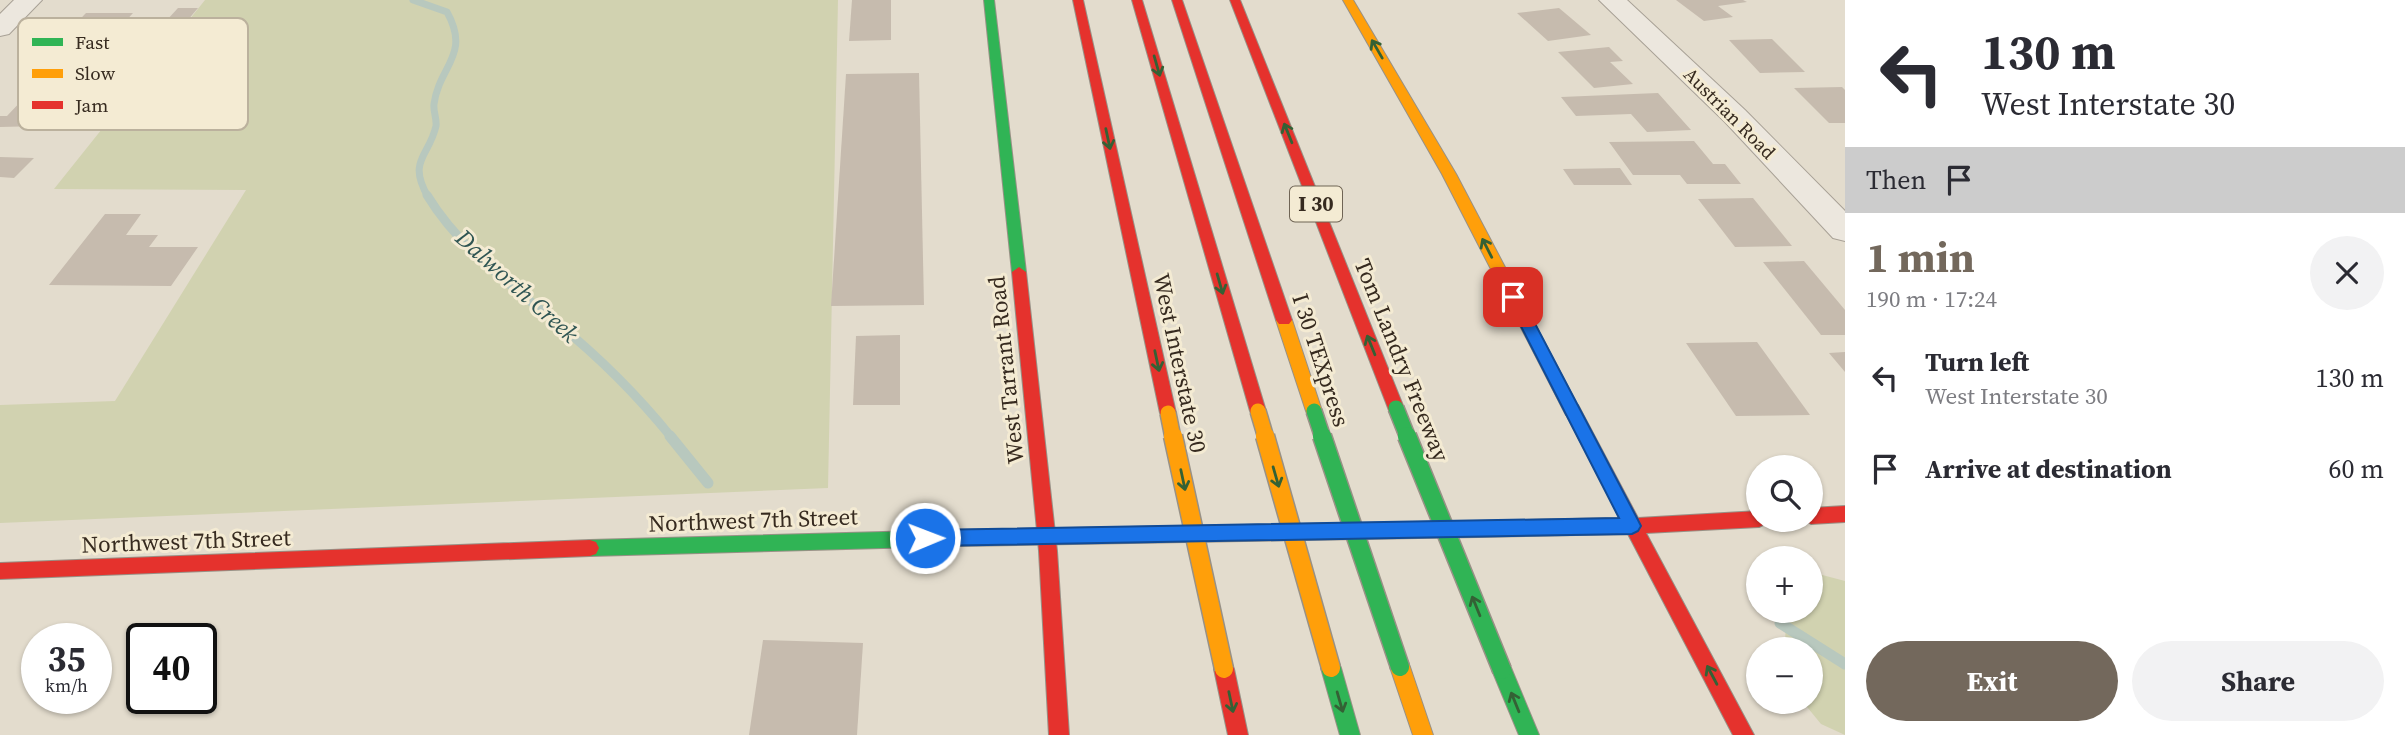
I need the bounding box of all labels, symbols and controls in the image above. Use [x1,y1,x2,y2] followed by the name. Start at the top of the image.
[18,18,248,130] legend
[1981,18,2116,85] text: 130 m
[1866,28,1957,119] icon: left
[75,29,110,55] text: Fast
[1370,39,1383,60] one-way arrow
[1151,54,1164,76] one-way arrow
[75,60,116,86] text: Slow
[1678,61,1782,165] street label: Austrian Road
[1981,82,2235,126] text: West Interstate 30
[74,92,108,118] text: Jam
[1280,123,1293,145] one-way arrow
[1102,127,1116,150] one-way arrow
[1940,161,1978,199] icon: arrive
[1866,162,1926,198] text: Then
[1290,186,1342,222] road number: I 30
[448,221,586,350] water label: Dalworth Creek
[1866,228,1975,286] text: 1 min
[2310,236,2384,310] button: close
[1480,238,1494,259] one-way arrow
[1347,254,1457,467] street label: Tom Landry Freeway
[1483,267,1543,327] pin
[1145,270,1215,456] street label: West Interstate 30
[1215,273,1228,295] one-way arrow
[980,274,1032,466] street label: West Tarrant Road
[1494,278,1532,316] icon: arrive
[1866,283,1997,315] text: 190 m · 17:24
[1284,289,1358,431] street label: I 30 TEXpress
[1364,335,1377,356] one-way arrow
[1925,344,2029,380] text: Turn left
[1150,349,1164,372] one-way arrow
[1866,359,1904,397] icon: left
[2316,360,2384,396] text: 130 m
[1925,380,2108,412] text: West Interstate 30
[1866,450,1904,488] icon: arrive
[1925,451,2172,487] text: Arrive at destination
[2329,451,2384,487] text: 60 m
[1746,455,1823,714] map controls
[1746,455,1823,532] button: search
[1271,466,1284,488] one-way arrow
[1176,468,1190,491] one-way arrow
[648,500,859,540] street label: Northwest 7th Street
[888,501,962,575] position arrow
[81,521,292,561] street label: Northwest 7th Street
[1746,546,1823,623] button: +
[1469,596,1482,618] one-way arrow
[126,623,217,714] speed limit sign: 40
[48,635,85,683] text: 35
[1746,637,1823,714] button: −
[1866,641,2118,721] button: Exit
[2132,641,2384,721] button: Share
[1705,665,1718,686] one-way arrow
[45,673,88,698] text: km/h
[1225,690,1238,713] one-way arrow
[1335,690,1348,712] one-way arrow
[1508,692,1521,714] one-way arrow

